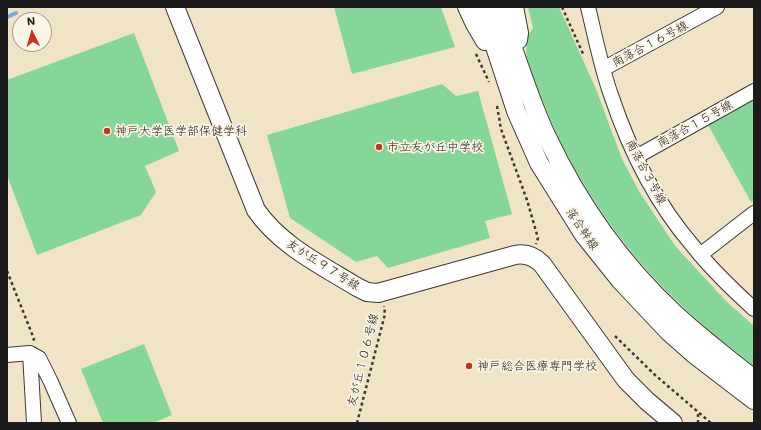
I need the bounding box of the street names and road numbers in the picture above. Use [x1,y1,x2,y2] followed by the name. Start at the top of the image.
[610,18,690,70] street label: 南落合１６号線
[655,97,735,151] street label: 南落合１５号線
[623,137,669,207] street label: 南落合３号線
[563,205,601,253] street label: 落合幹線
[284,237,362,293] street label: 友が丘９７号線
[344,312,382,408] street label: 友が丘１０６号線

